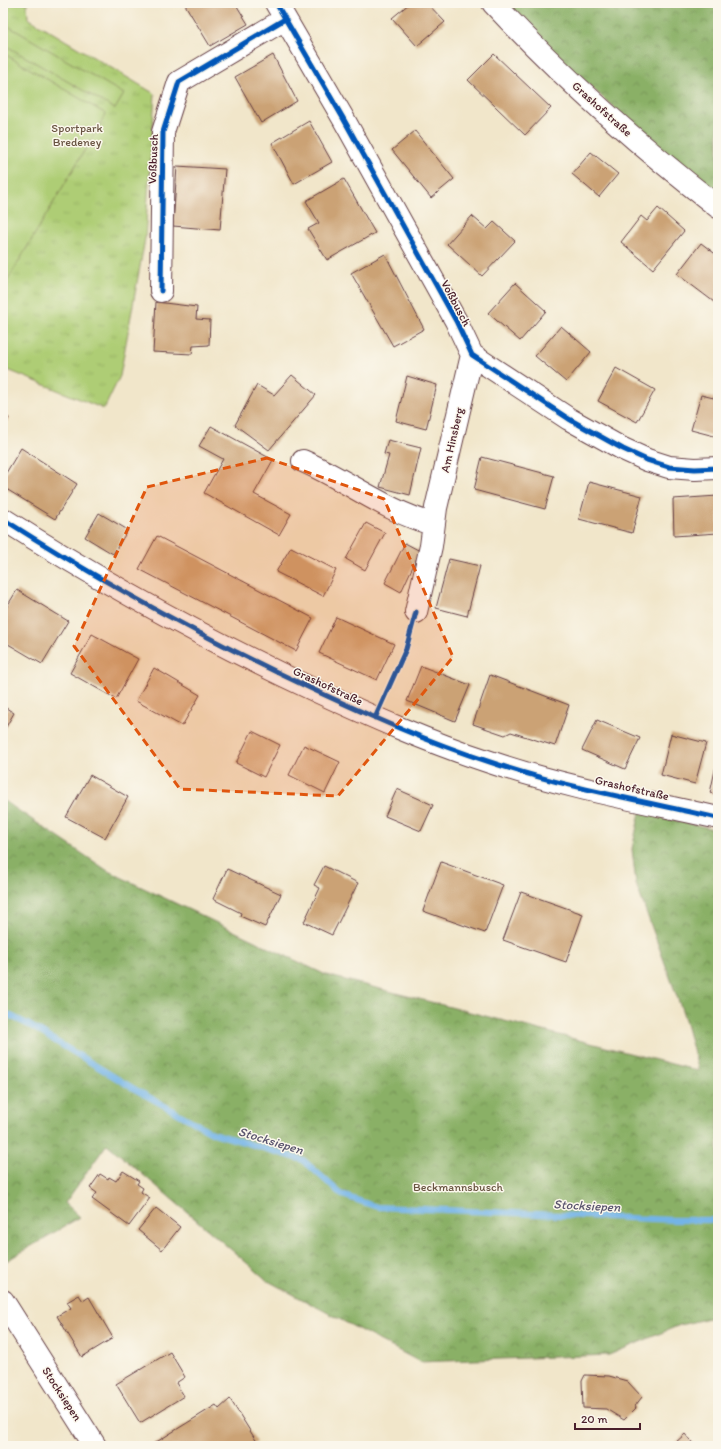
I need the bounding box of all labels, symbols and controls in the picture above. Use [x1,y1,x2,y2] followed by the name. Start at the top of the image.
[569,79,635,140] street label: Grashofstraße
[51,121,103,149] park label: Sportpark Bredeney
[145,133,161,184] street label: Voßbusch
[438,278,474,329] street label: Voßbusch
[438,405,466,474] street label: Am Hinsberg
[291,664,365,708] street label: Grashofstraße
[594,773,671,803] street label: Grashofstraße
[237,1124,306,1158] water label: Stocksiepen
[413,1180,504,1194] park label: Beckmannsbusch
[553,1196,621,1215] water label: Stocksiepen
[39,1364,85,1424] street label: Stocksiepen
[575,1405,640,1431] scale bar
[581,1412,608,1426] text: 20 m

